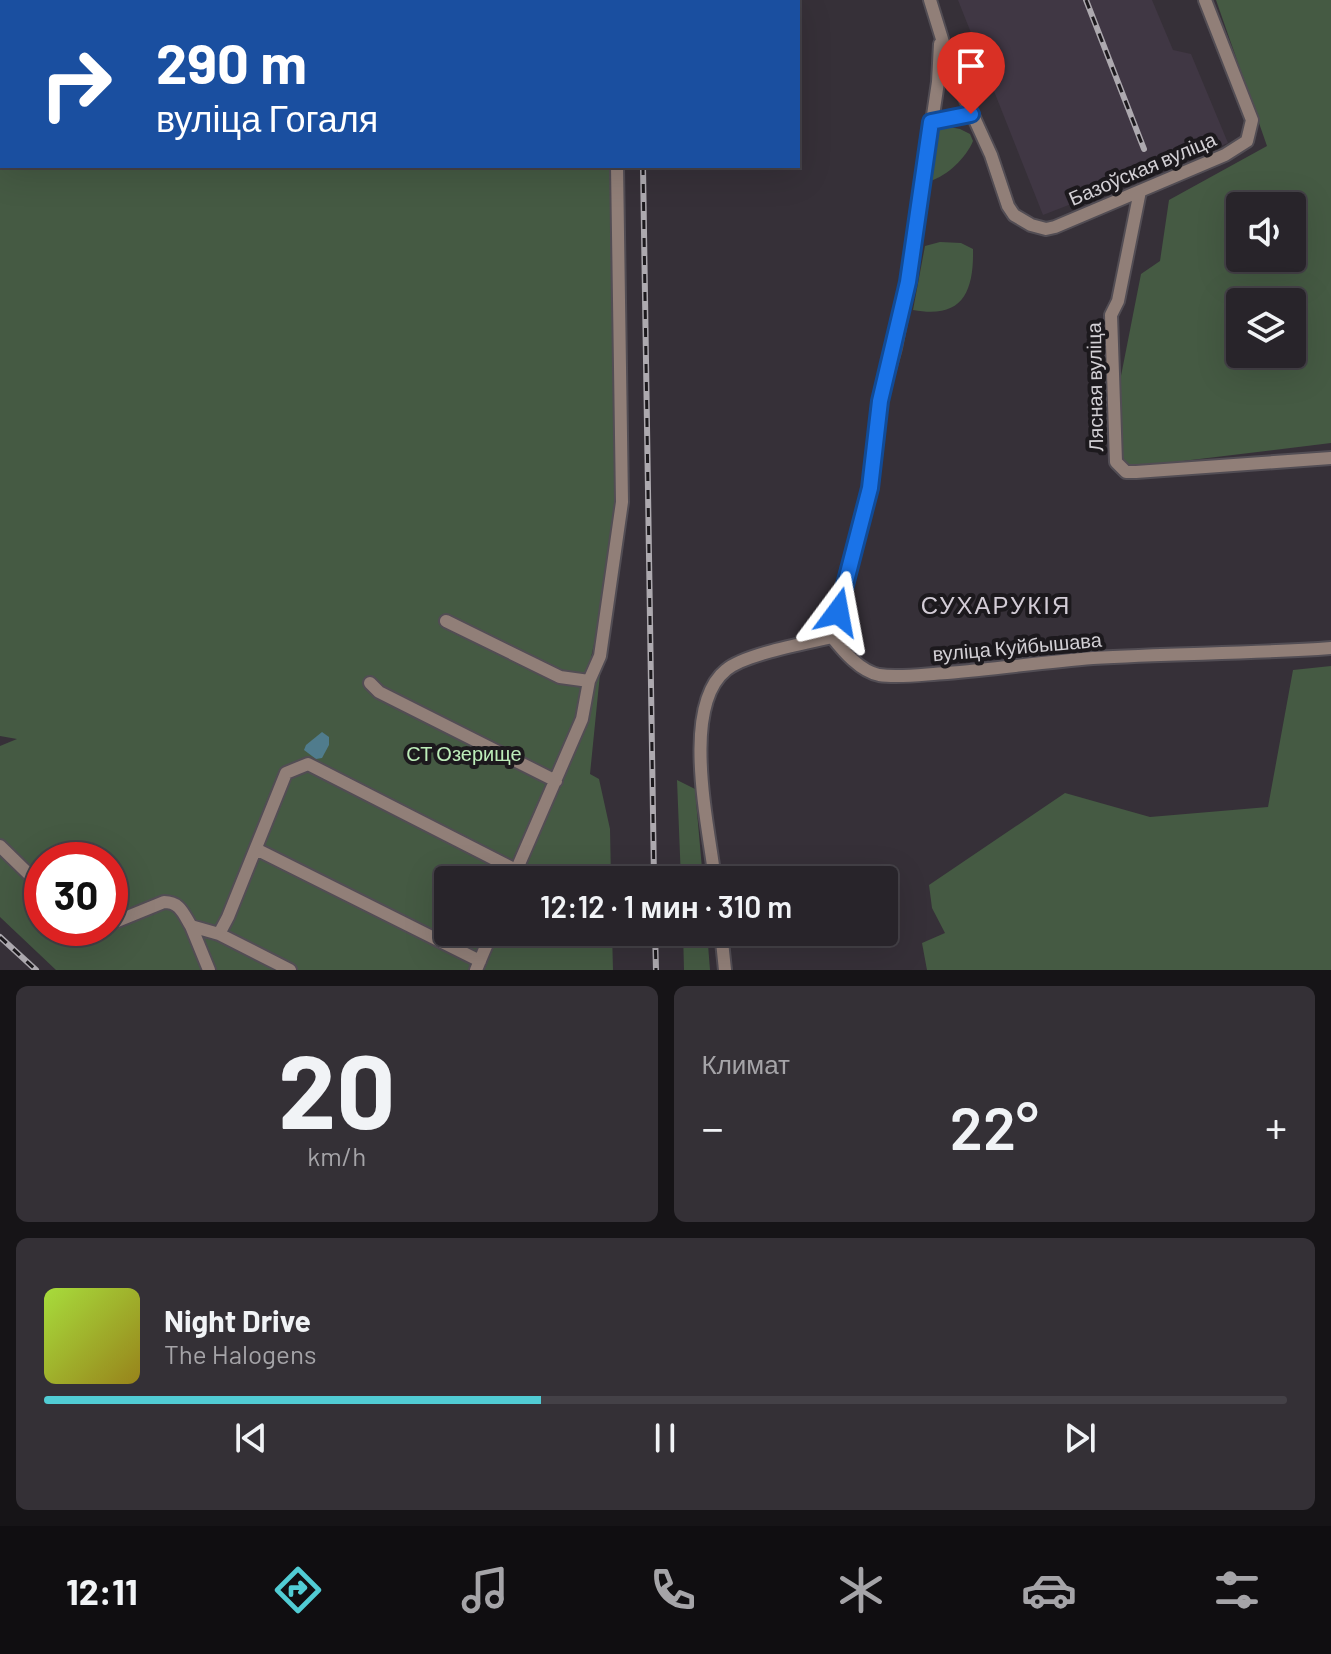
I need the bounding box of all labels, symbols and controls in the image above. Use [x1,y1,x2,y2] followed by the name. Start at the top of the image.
[156,28,307,95] text: 290 m
[24,32,128,136] icon: right
[937,32,1005,114] pin
[949,44,993,88] icon: arrive
[156,96,378,139] text: вуліца Гогаля
[1065,126,1220,210] street label: Базоўская вуліца
[1226,192,1306,368] map controls
[1226,192,1306,272] button: sound
[1226,288,1306,368] button: layers
[1081,321,1107,452] street label: Лясная вуліца
[796,570,880,654] position arrow
[921,590,1071,619] district label: СУХАРУКІЯ
[931,627,1103,665] street label: вуліца Куйбышава
[406,741,522,765] park label: СТ Озерище
[24,842,128,946] speed limit sign: 30
[540,888,792,924] text: 12:12 · 1 мин · 310 m
[278,1025,396,1150] text: 20
[702,1048,790,1079] text: Климат
[950,1090,1039,1162] text: 22°
[702,1100,724,1153] text: −
[1265,1100,1287,1153] text: +
[307,1140,366,1171] text: km/h
[164,1302,311,1338] text: Night Drive
[164,1338,316,1369] text: The Halogens
[229,1416,273,1460] icon: previous
[643,1416,687,1460] icon: pause
[1058,1416,1102,1460] icon: next
[270,1562,326,1618] icon: directions
[457,1562,513,1618] icon: music
[645,1562,701,1618] icon: phone
[833,1562,889,1618] icon: climate
[1021,1562,1077,1618] icon: car
[1209,1562,1265,1618] icon: filters
[66,1569,138,1612] text: 12:11

